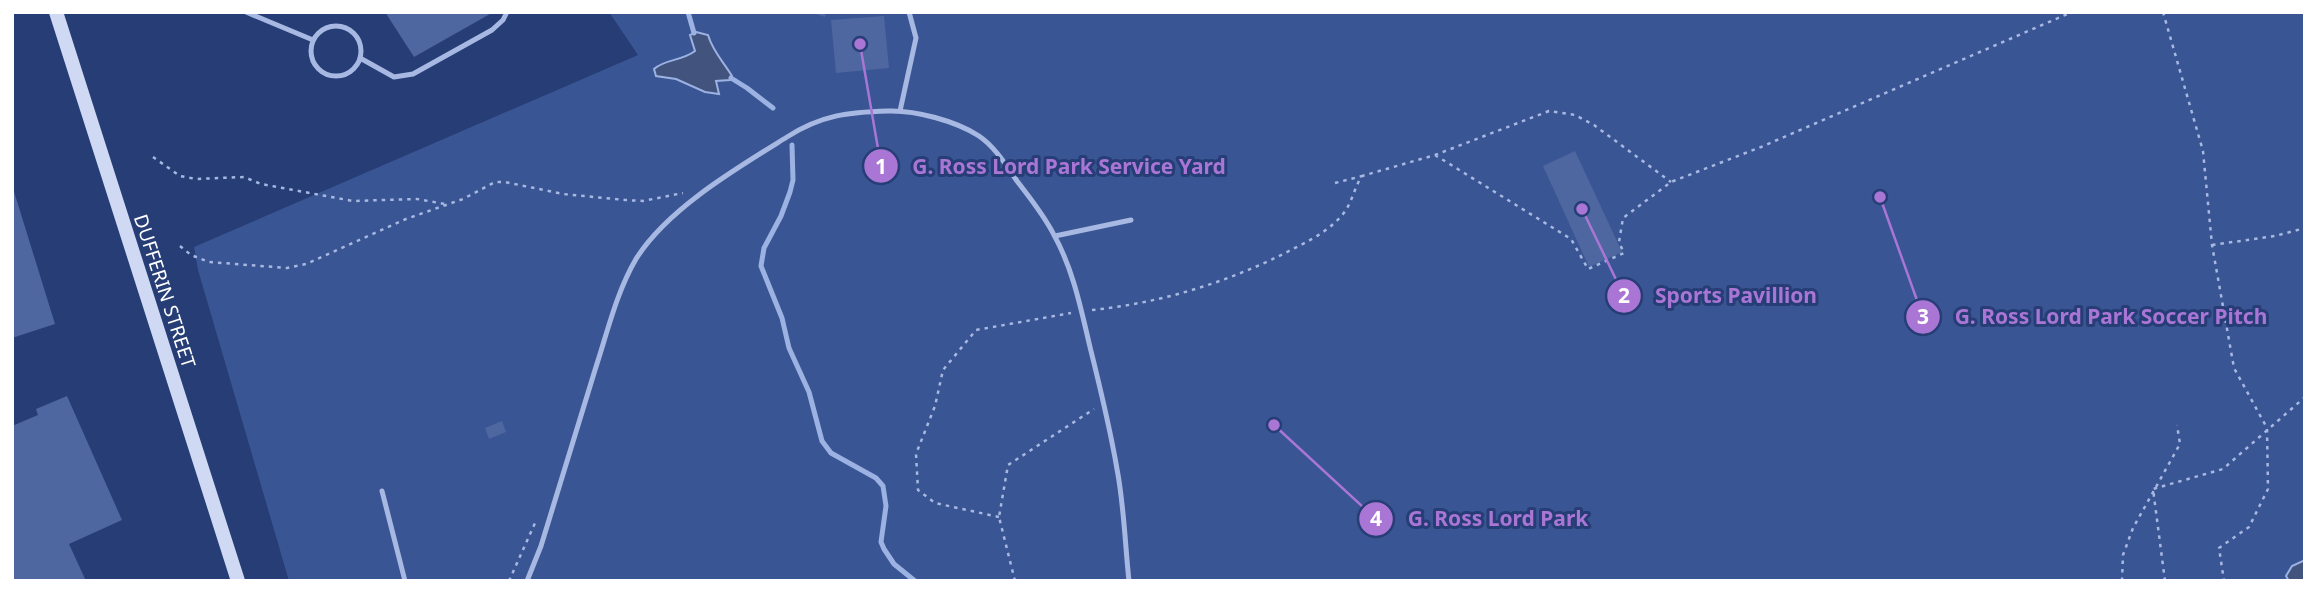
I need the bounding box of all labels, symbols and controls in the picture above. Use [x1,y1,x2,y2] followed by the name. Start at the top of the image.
[863,145,1240,187] callout: G. Ross Lord Park Service Yard
[875,152,887,180] text: 1
[912,152,1226,180] text: G. Ross Lord Park Service Yard
[128,211,202,372] street label: DUFFERIN STREET
[1607,275,1831,317] callout: Sports Pavillion
[1618,281,1630,309] text: 2
[1655,281,1817,309] text: Sports Pavillion
[1905,296,2281,338] callout: G. Ross Lord Park Soccer Pitch
[1917,302,1929,330] text: 3
[1955,302,2267,330] text: G. Ross Lord Park Soccer Pitch
[1358,498,1602,540] callout: G. Ross Lord Park
[1370,504,1382,532] text: 4
[1408,504,1589,532] text: G. Ross Lord Park

